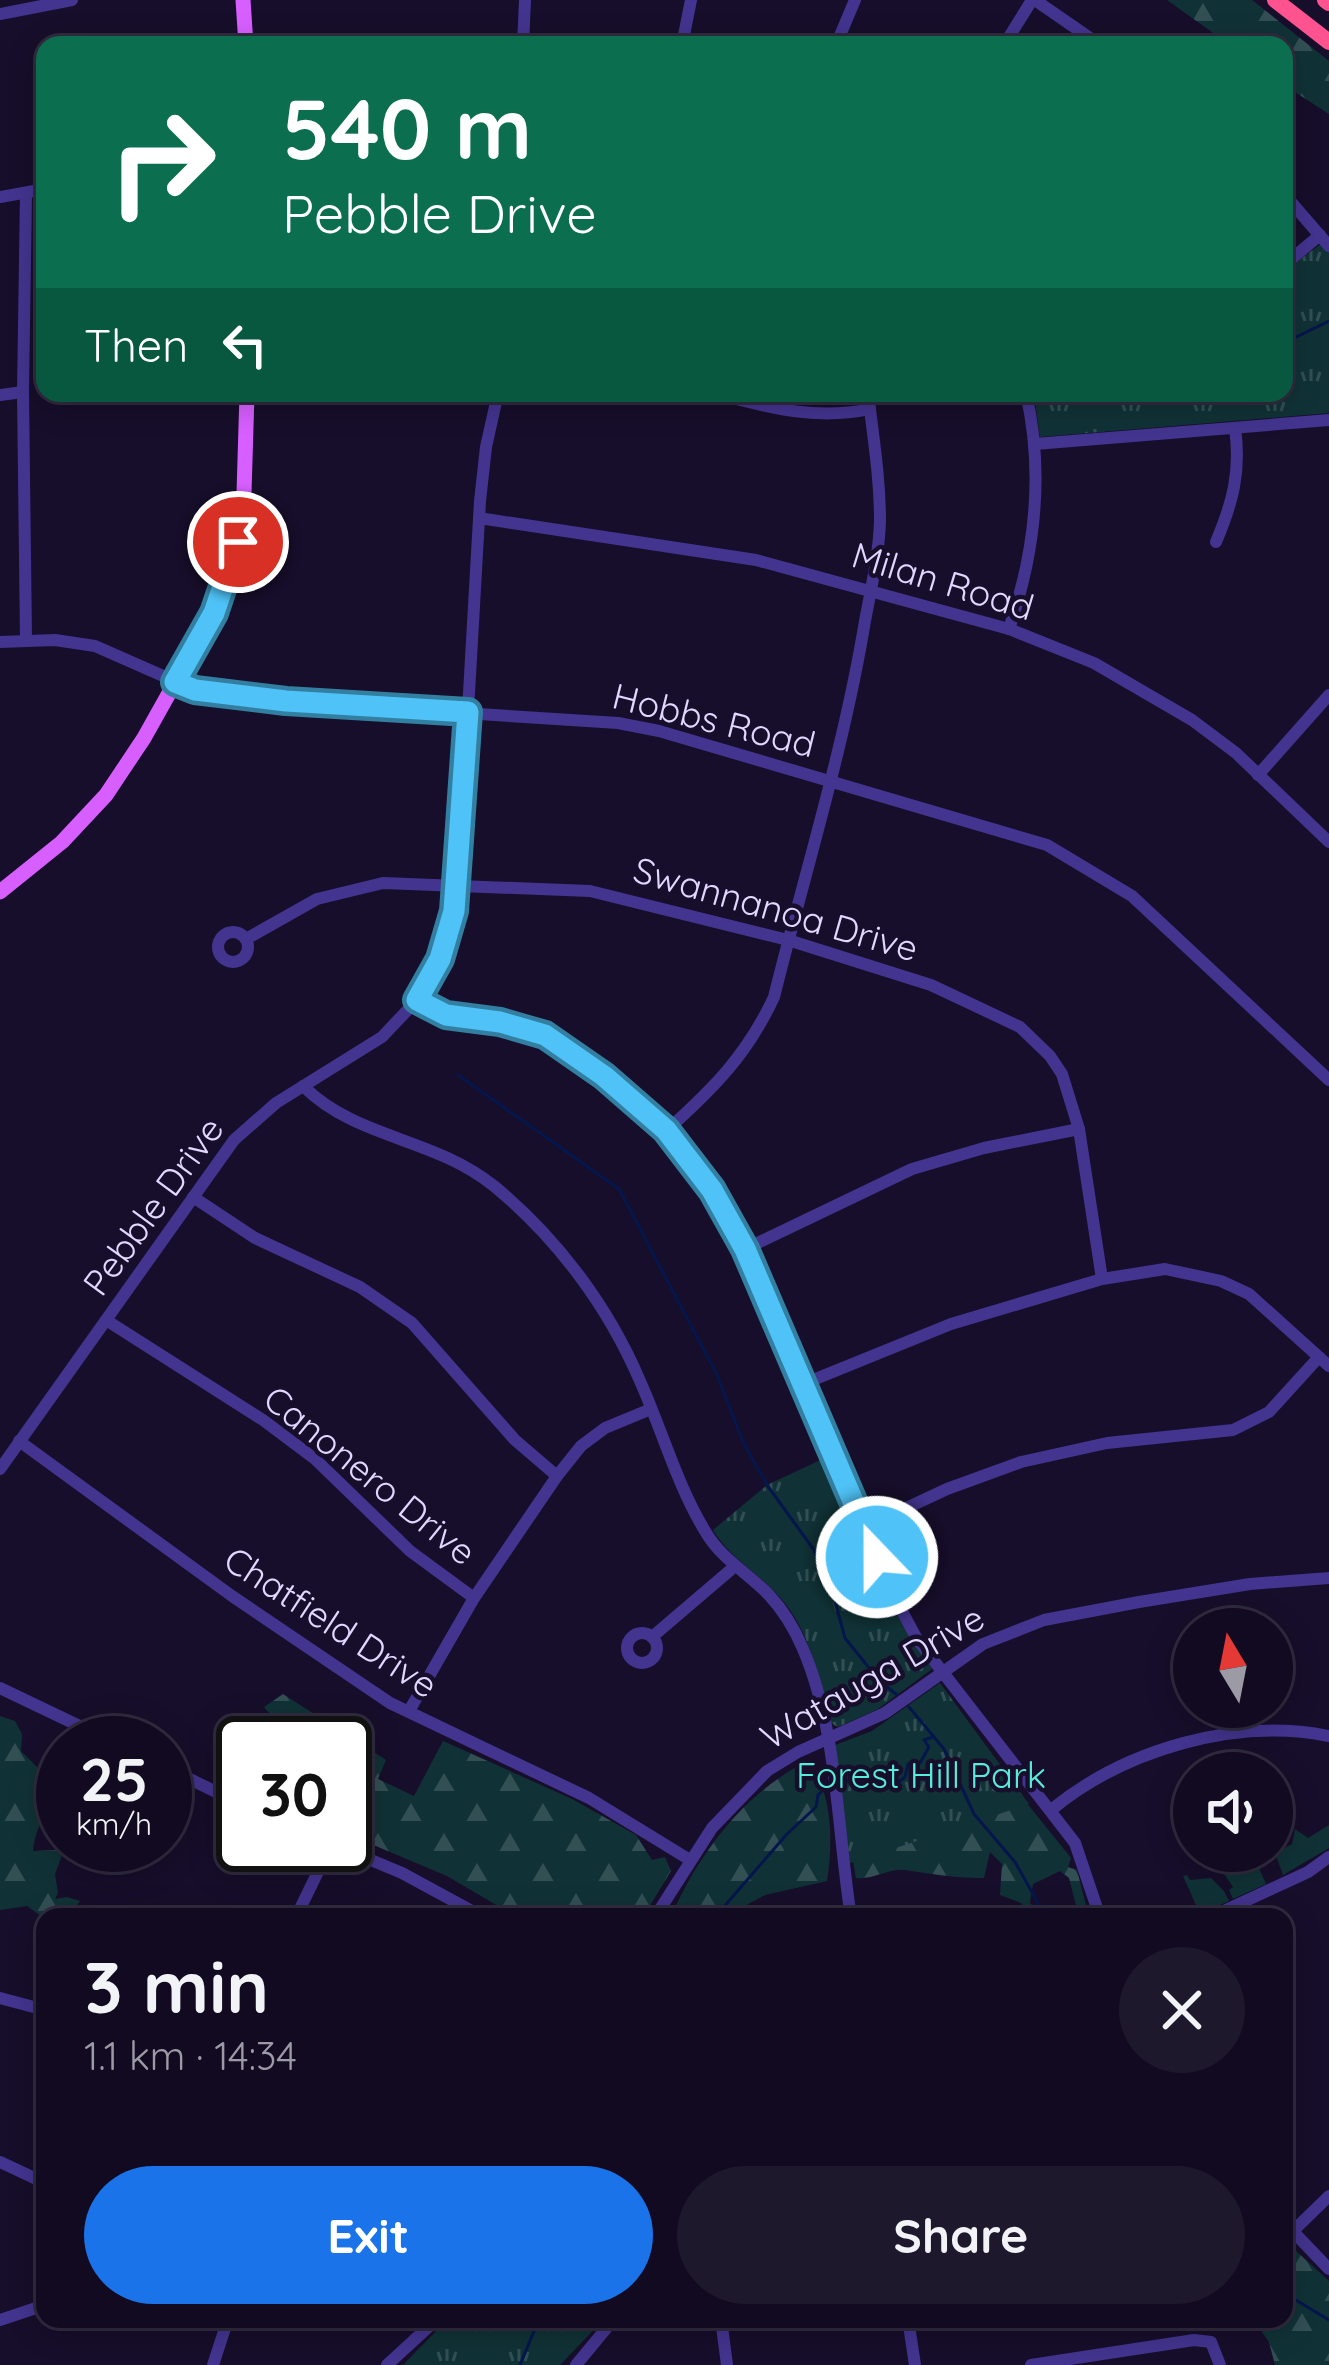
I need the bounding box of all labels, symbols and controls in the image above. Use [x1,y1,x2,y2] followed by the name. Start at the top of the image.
[282,75,532,180] text: 540 m
[84,84,240,240] icon: right
[282,179,597,247] text: Pebble Drive
[212,312,278,378] icon: left
[84,317,188,373] text: Then
[187,491,289,593] pin
[205,509,271,575] icon: arrive
[847,532,1039,629] street label: Milan Road
[608,673,820,766] street label: Hobbs Road
[629,846,923,971] street label: Swannanoa Drive
[73,1108,232,1304] street label: Pebble Drive
[255,1375,486,1574] street label: Canonero Drive
[814,1494,940,1620] position arrow
[216,1536,446,1707] street label: Chatfield Drive
[752,1594,992,1759] street label: Watauga Drive
[1173,1608,1293,1728] north arrow
[1173,1608,1293,1872] map controls
[216,1716,372,1872] speed limit sign: 30
[80,1741,148,1816] text: 25
[796,1752,1046,1797] park label: Forest Hill Park
[1173,1752,1293,1872] button: sound
[76,1805,152,1843] text: km/h
[84,1941,269,2031] text: 3 min
[1119,1947,1245,2073] button: close
[84,2031,297,2080] text: 1.1 km · 14:34
[84,2166,653,2304] button: Exit
[677,2166,1245,2304] button: Share

